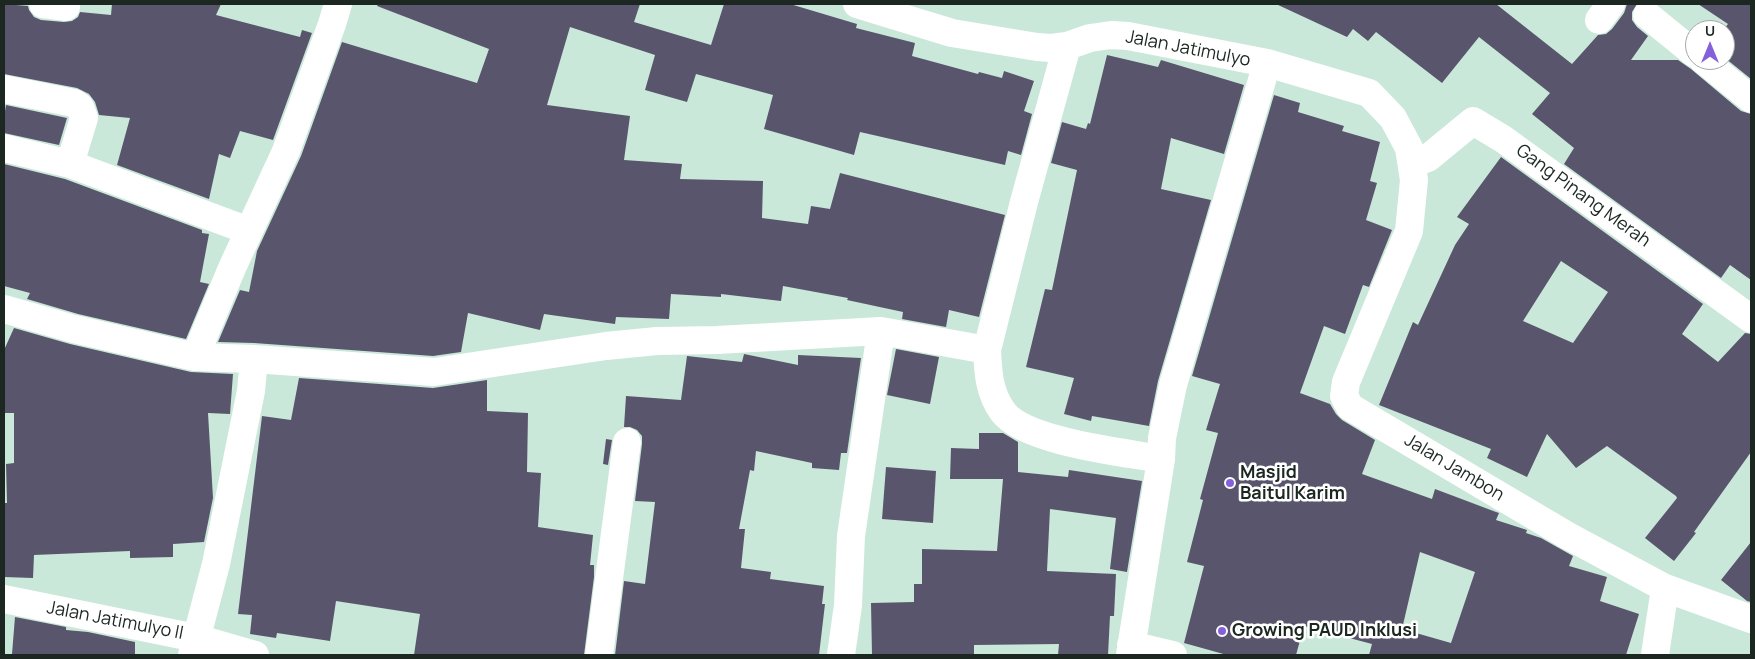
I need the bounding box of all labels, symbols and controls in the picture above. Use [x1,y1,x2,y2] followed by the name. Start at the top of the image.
[1685,20,1735,70] north arrow
[1705,21,1715,40] text: U
[1124,26,1252,72] street label: Jalan Jatimulyo
[1512,140,1654,252] street label: Gang Pinang Merah
[1400,430,1508,506] street label: Jalan Jambon
[1240,462,1345,504] place label: Masjid Baitul Karim
[1224,477,1236,489] marker: Masjid Baitul Karim
[45,597,185,645] street label: Jalan Jatimulyo II
[1232,620,1417,642] place label: Growing PAUD Inklusi
[1216,625,1228,637] marker: Growing PAUD Inklusi

